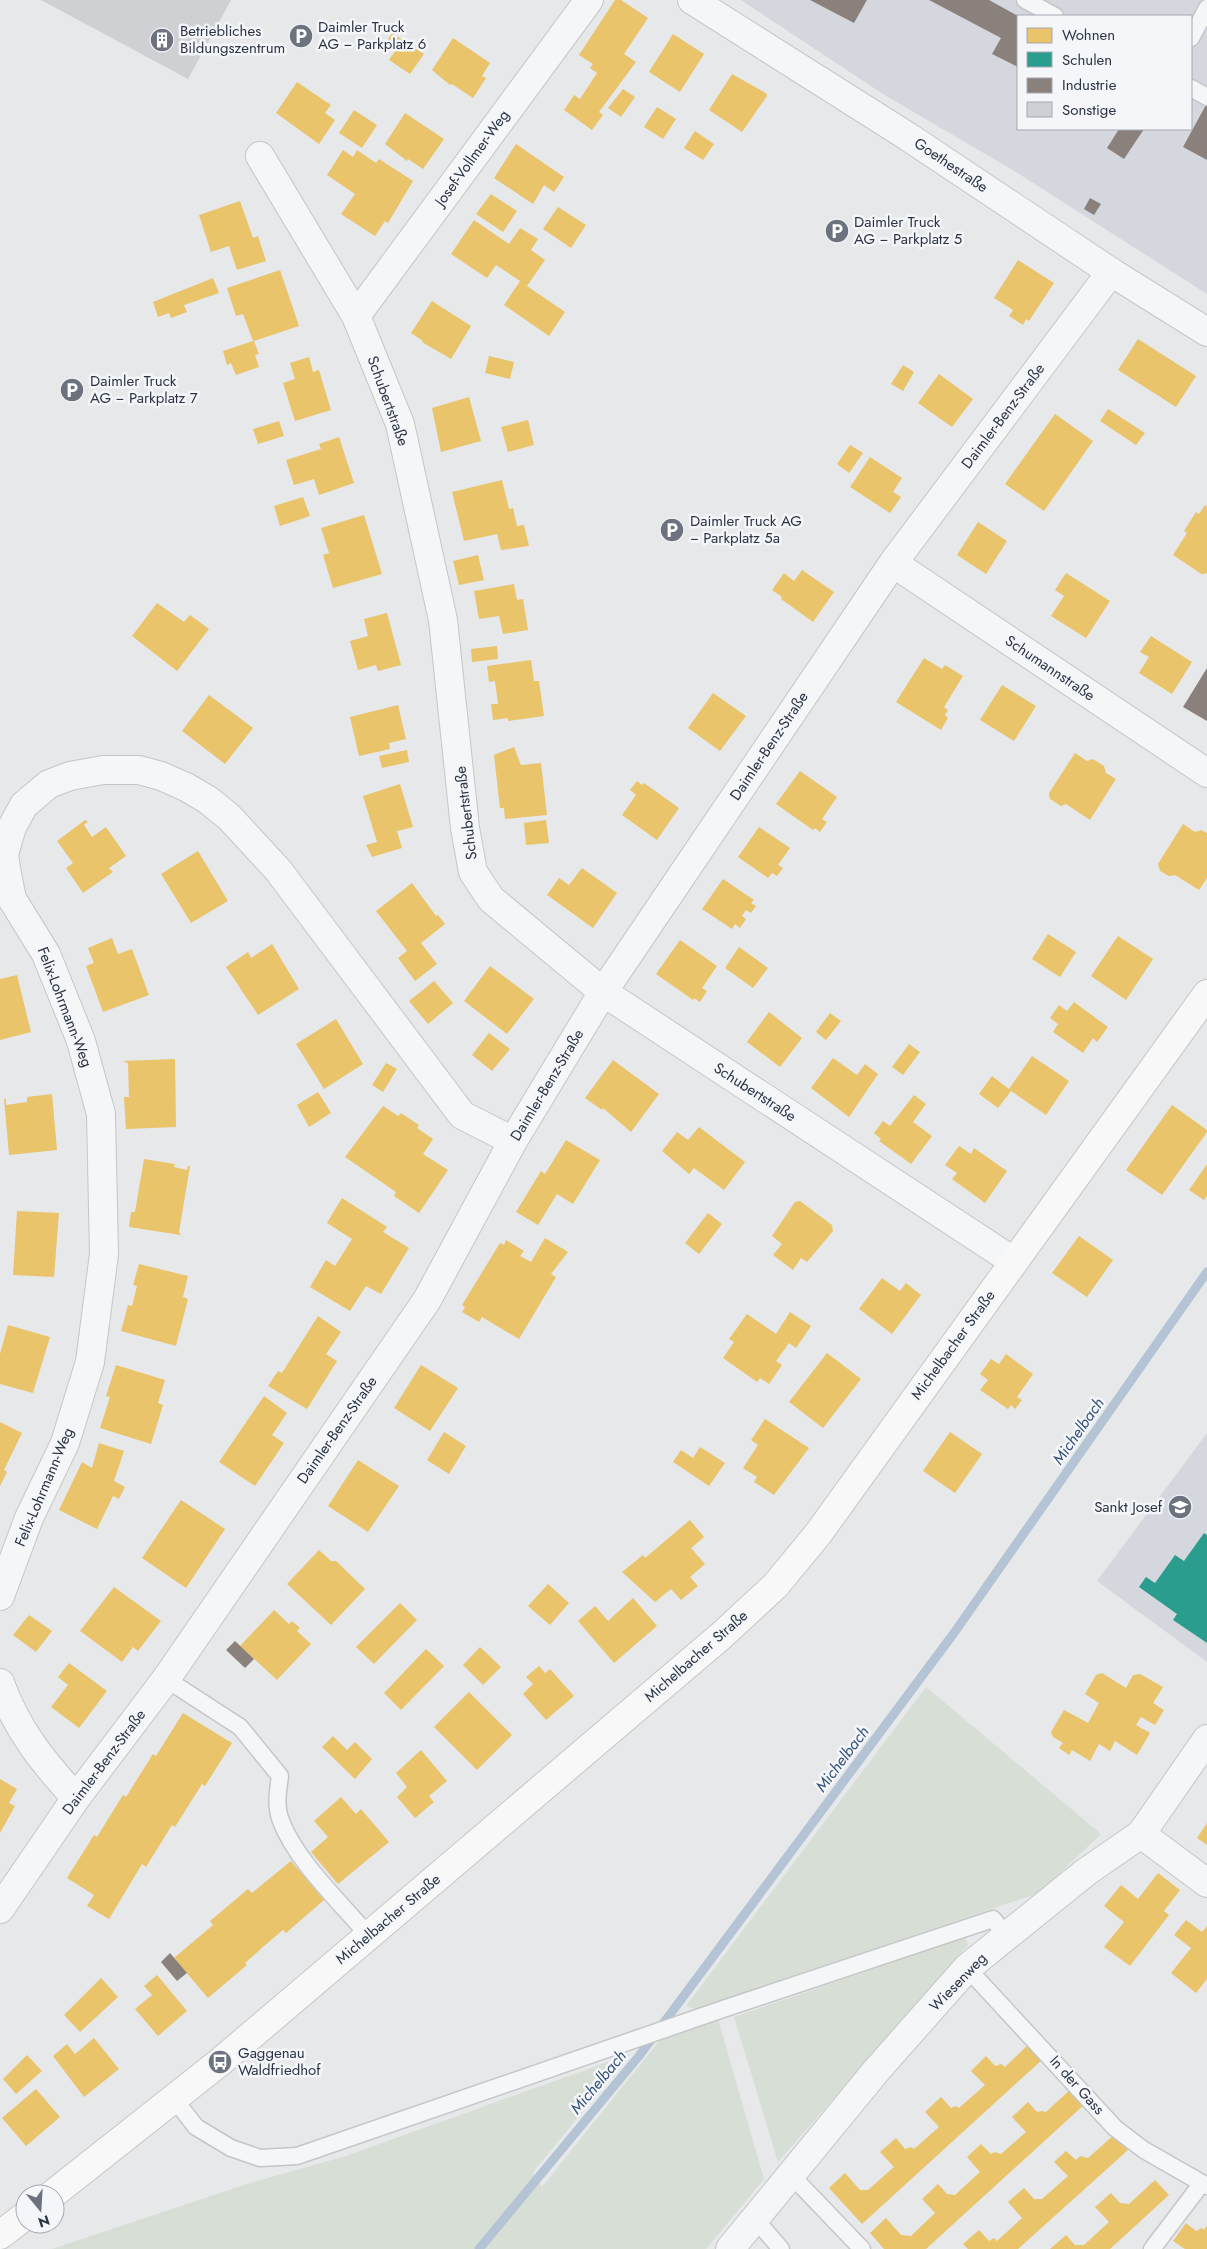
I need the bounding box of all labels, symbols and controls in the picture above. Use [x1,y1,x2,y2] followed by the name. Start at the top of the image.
[1017,15,1192,130] legend
[318,16,427,55] place label: Daimler Truck AG − Parkplatz 6
[180,20,285,59] place label: Betriebliches Bildungszentrum
[288,23,314,49] parking icon: Daimler Truck AG − Parkplatz 6
[1062,24,1115,46] text: Wohnen
[149,27,175,53] building icon: Betriebliches Bildungszentrum
[1062,49,1112,71] text: Schulen
[1062,74,1117,96] text: Industrie
[1062,99,1116,121] text: Sonstige
[428,105,515,212] street label: Josef-Vollmer-Weg
[910,132,993,198] street label: Goethestraße
[854,211,962,250] place label: Daimler Truck AG − Parkplatz 5
[824,218,850,244] parking icon: Daimler Truck AG − Parkplatz 5
[362,353,415,449] street label: Schubertstraße
[956,358,1050,473] street label: Daimler-Benz-Straße
[90,370,198,409] place label: Daimler Truck AG − Parkplatz 7
[59,377,85,403] parking icon: Daimler Truck AG − Parkplatz 7
[690,510,802,549] place label: Daimler Truck AG − Parkplatz 5a
[659,517,685,543] parking icon: Daimler Truck AG − Parkplatz 5a
[1001,630,1099,706] street label: Schumannstraße
[724,687,814,805] street label: Daimler-Benz-Straße
[449,765,483,861] street label: Schubertstraße
[32,944,98,1070] street label: Felix-Lohrmann-Weg
[505,1025,589,1145] street label: Daimler-Benz-Straße
[709,1057,801,1127] street label: Schubertstraße
[906,1285,1001,1404] street label: Michelbacher Straße
[292,1371,383,1488] street label: Daimler-Benz-Straße
[1046,1393,1110,1469] water label: Michelbach
[9,1424,79,1550] street label: Felix-Lohrmann-Weg
[1167,1494,1193,1520] school or university icon: Sankt Josef
[1094,1496,1163,1518] place label: Sankt Josef
[639,1605,753,1707] street label: Michelbacher Straße
[57,1704,151,1819] street label: Daimler-Benz-Straße
[810,1721,874,1797] water label: Michelbach
[331,1868,445,1969] street label: Michelbacher Straße
[924,1948,992,2016] street label: Wiesenweg
[238,2042,321,2081] place label: Gaggenau Waldfriedhof
[564,2045,632,2119] water label: Michelbach
[207,2049,233,2075] bus stop icon: Gaggenau Waldfriedhof
[1044,2051,1110,2119] street label: In der Gass
[15,2184,65,2234] north arrow
[36,2210,52,2233] text: N

